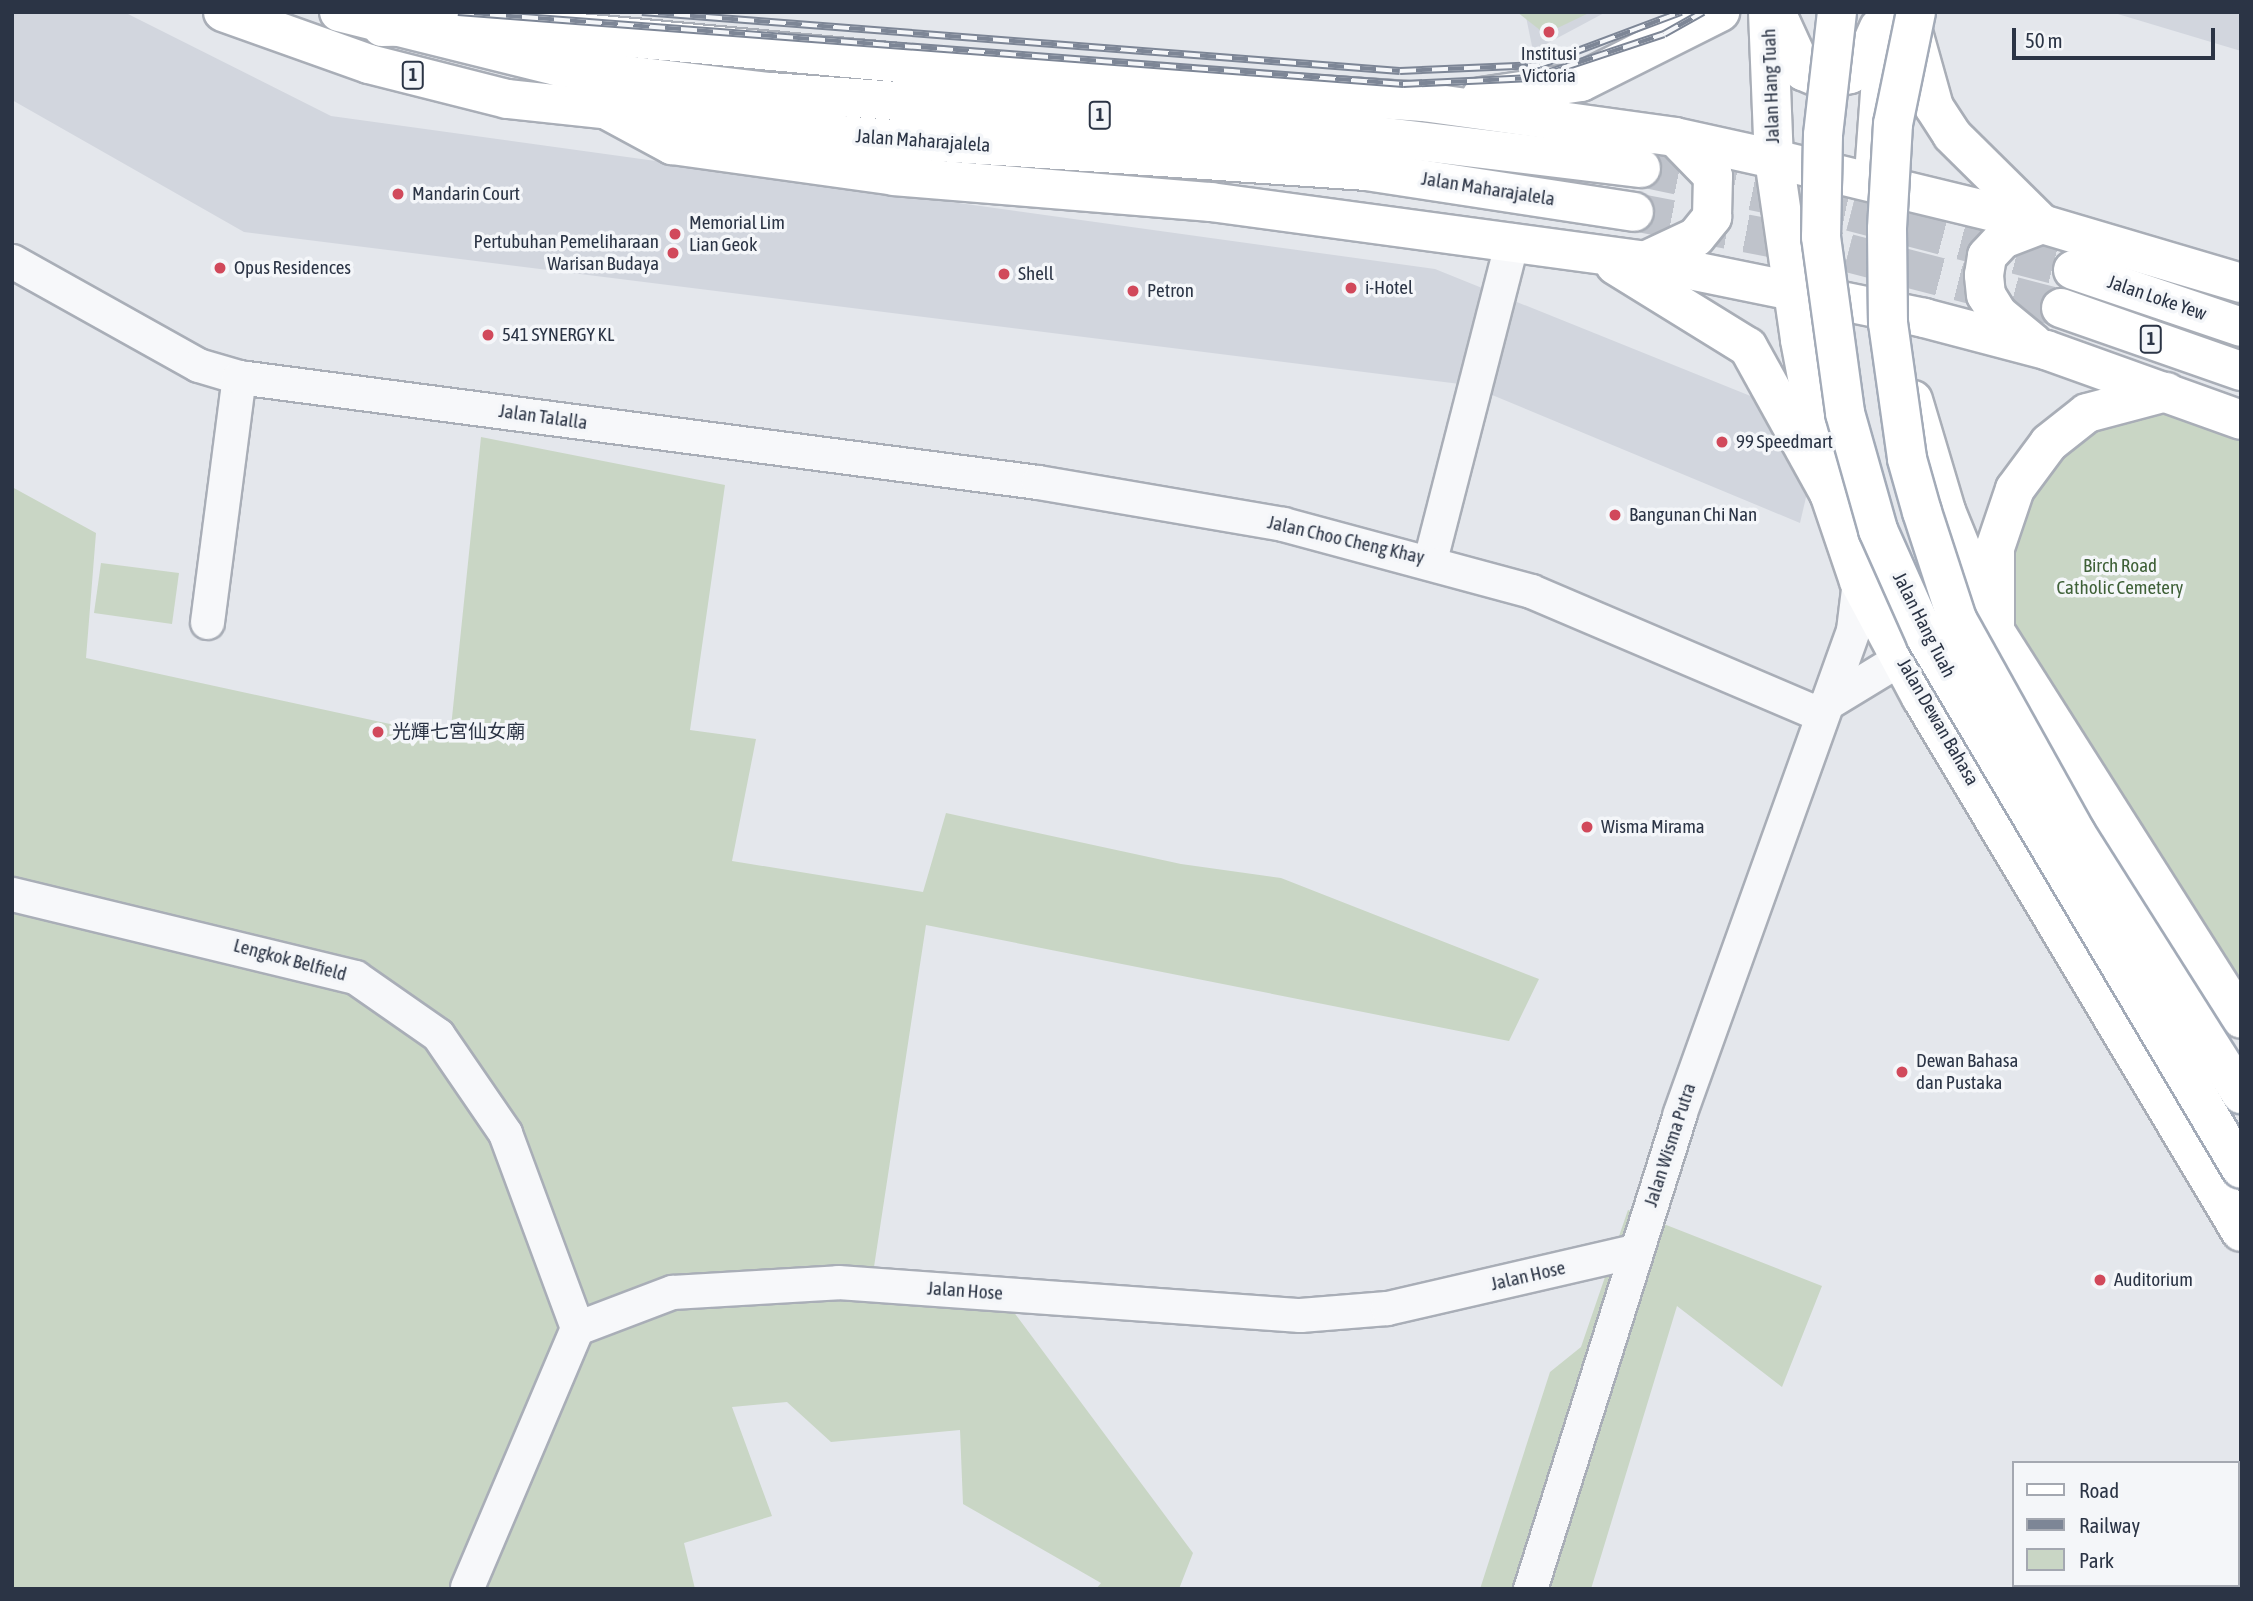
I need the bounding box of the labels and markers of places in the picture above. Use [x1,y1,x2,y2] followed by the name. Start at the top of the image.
[1541,24,1557,40] marker: Institusi Victoria
[1521,43,1577,87] place label: Institusi Victoria
[412,183,520,205] place label: Mandarin Court
[390,186,406,202] marker: Mandarin Court
[689,212,785,256] place label: Memorial Lim Lian Geok
[667,226,683,242] marker: Memorial Lim Lian Geok
[474,231,659,275] place label: Pertubuhan Pemeliharaan Warisan Budaya
[665,245,681,261] marker: Pertubuhan Pemeliharaan Warisan Budaya
[234,257,351,279] place label: Opus Residences
[212,260,228,276] marker: Opus Residences
[1018,263,1054,285] place label: Shell
[996,266,1012,282] marker: Shell
[1365,277,1413,299] place label: i-Hotel
[1147,280,1194,302] place label: Petron
[1343,280,1359,296] marker: i-Hotel
[1125,283,1141,299] marker: Petron
[502,324,614,346] place label: 541 SYNERGY KL
[480,327,496,343] marker: 541 SYNERGY KL
[1736,431,1833,453] place label: 99 Speedmart
[1714,434,1730,450] marker: 99 Speedmart
[1629,504,1757,526] place label: Bangunan Chi Nan
[1607,507,1623,523] marker: Bangunan Chi Nan
[392,721,525,743] place label: 光輝七宮仙女廟
[370,724,386,740] marker: 光輝七宮仙女廟
[1601,816,1705,838] place label: Wisma Mirama
[1579,819,1595,835] marker: Wisma Mirama
[1916,1050,2018,1094] place label: Dewan Bahasa dan Pustaka
[1894,1064,1910,1080] marker: Dewan Bahasa dan Pustaka
[2114,1269,2193,1291] place label: Auditorium
[2092,1272,2108,1288] marker: Auditorium

